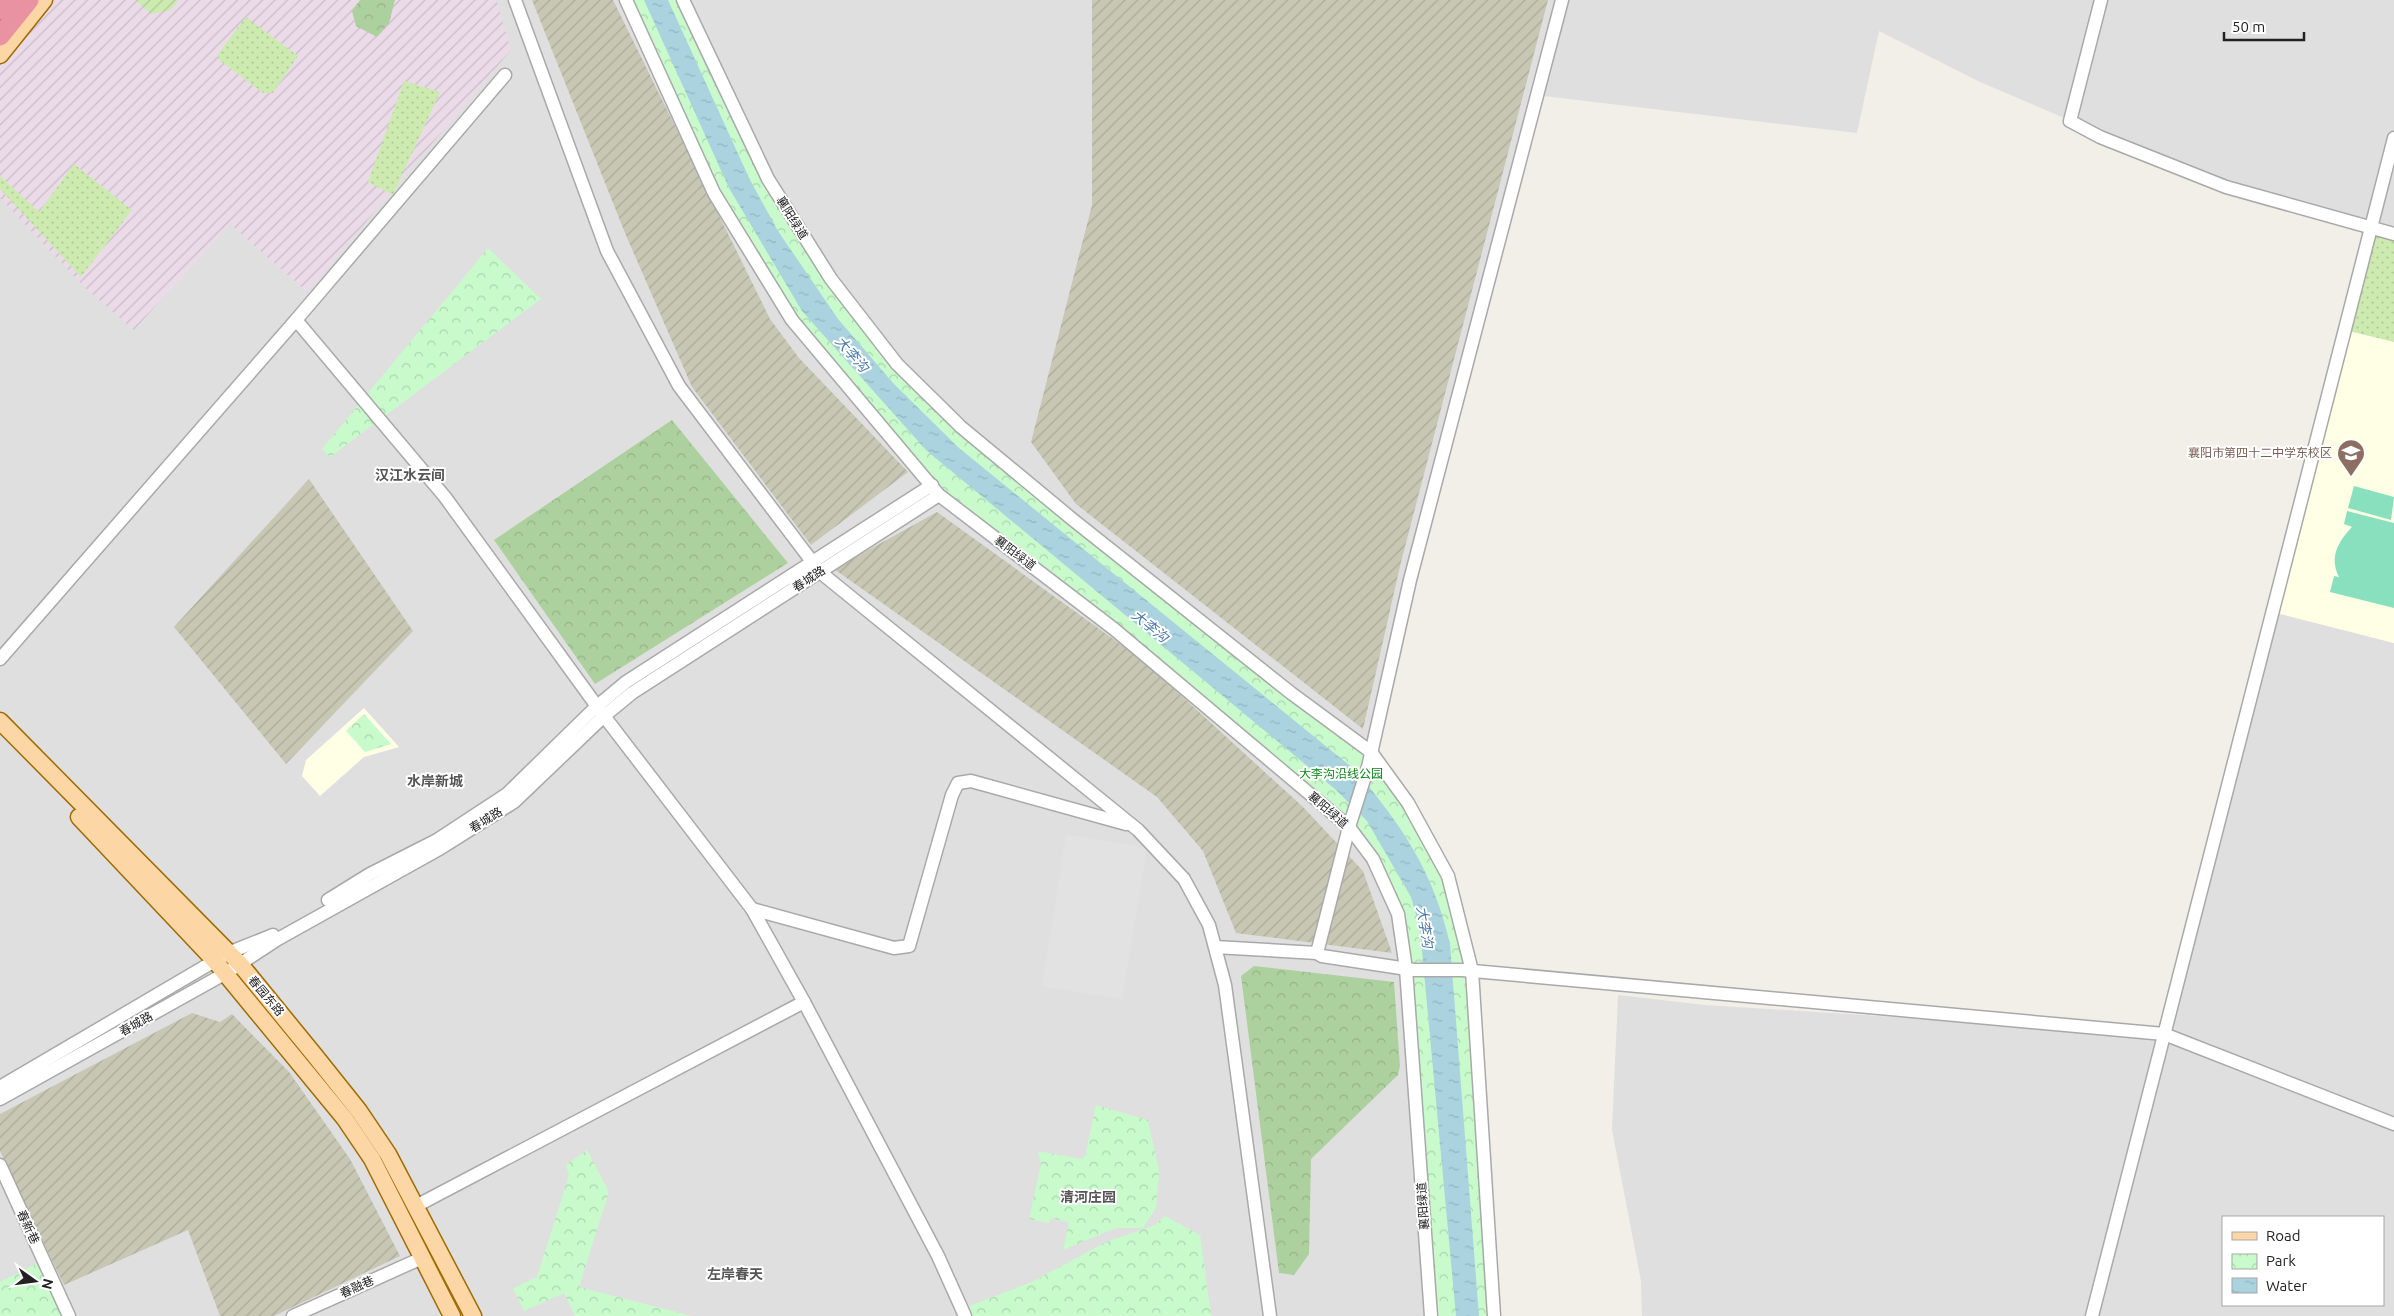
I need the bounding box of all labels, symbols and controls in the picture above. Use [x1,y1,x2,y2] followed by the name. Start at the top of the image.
[2224,10,2304,42] scale bar
[2232,18,2265,35] text: 50 m
[774,194,811,242] street label: 襄阳绿道
[832,333,873,377] water label: 大李沟
[2336,438,2366,477] school or university icon: 襄阳市第四十二中学东校区
[2188,446,2332,459] place label: 襄阳市第四十二中学东校区
[375,467,445,483] district label: 汉江水云间
[992,533,1038,572] street label: 襄阳绿道
[790,563,827,594] street label: 春城路
[1129,607,1173,647] water label: 大李沟
[1299,767,1383,780] park label: 大李沟沿线公园
[407,773,463,789] district label: 水岸新城
[1306,789,1351,830] street label: 襄阳绿道
[467,805,504,835] street label: 春城路
[1414,905,1436,951] water label: 大李沟
[246,973,287,1018] street label: 春园东路
[117,1009,155,1038] street label: 春城路
[1414,1182,1431,1230] street label: 襄阳绿道
[1060,1189,1116,1205] district label: 清河庄园
[15,1208,42,1246] street label: 春新巷
[2222,1216,2384,1306] legend
[2266,1227,2301,1244] text: Road
[2266,1252,2296,1269] text: Park
[10,1256,60,1306] north arrow
[707,1266,763,1282] district label: 左岸春天
[338,1273,376,1300] street label: 春融巷
[39,1277,57,1291] text: N
[2266,1277,2307,1294] text: Water

